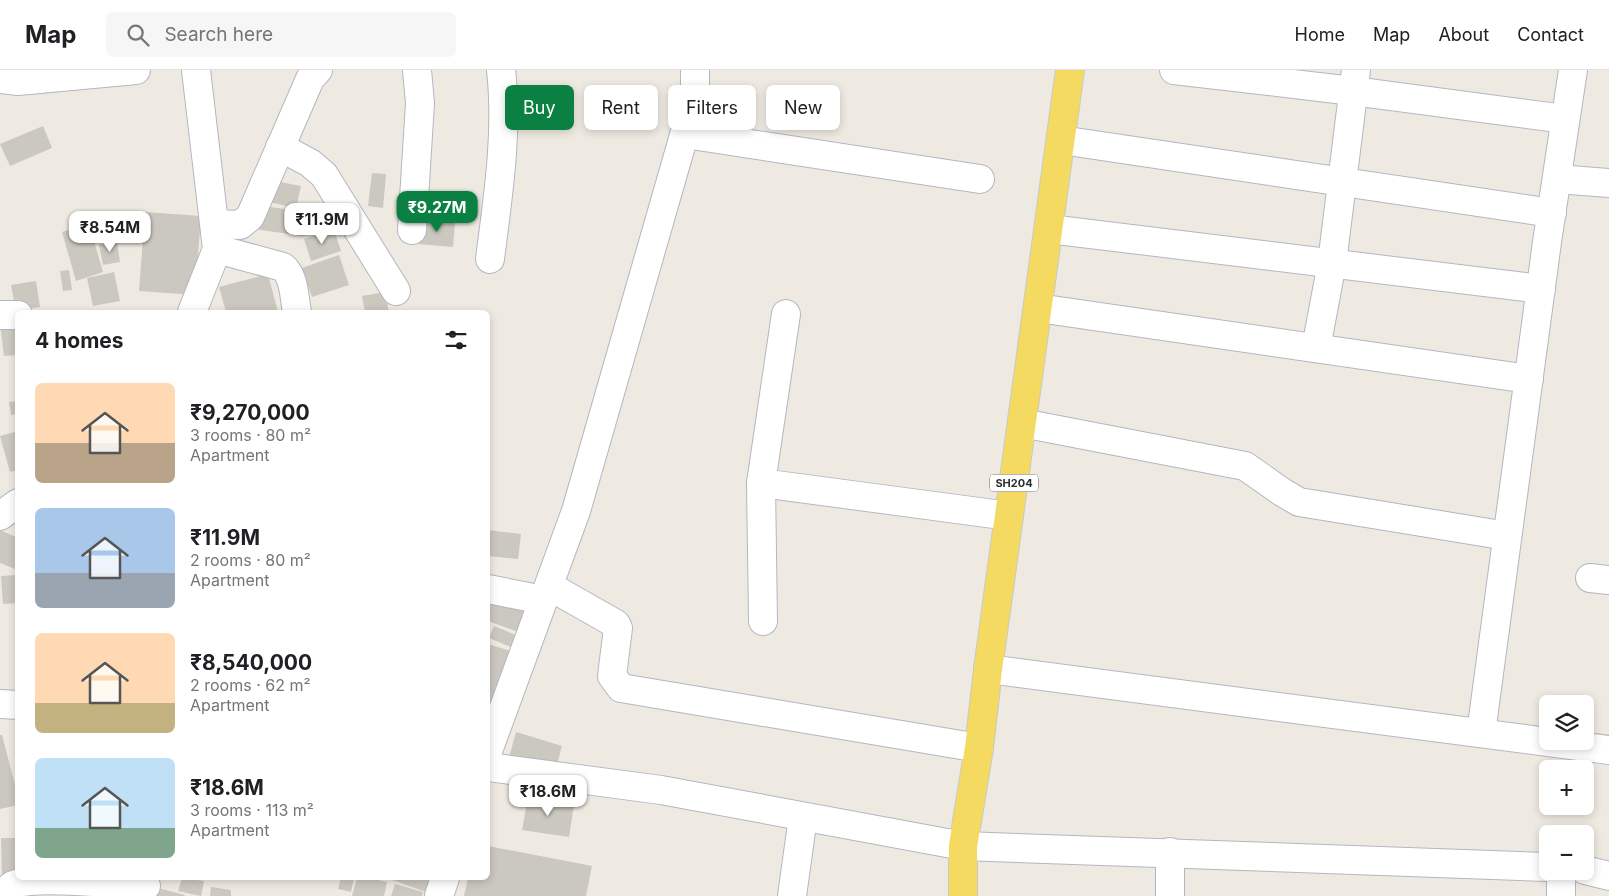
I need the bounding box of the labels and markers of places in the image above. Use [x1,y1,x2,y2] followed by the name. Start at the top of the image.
[396,190,478,233] pin: ₹9.27M
[281,202,363,245] pin: ₹11.9M
[69,210,151,253] pin: ₹8.54M
[507,774,589,817] pin: ₹18.6M

